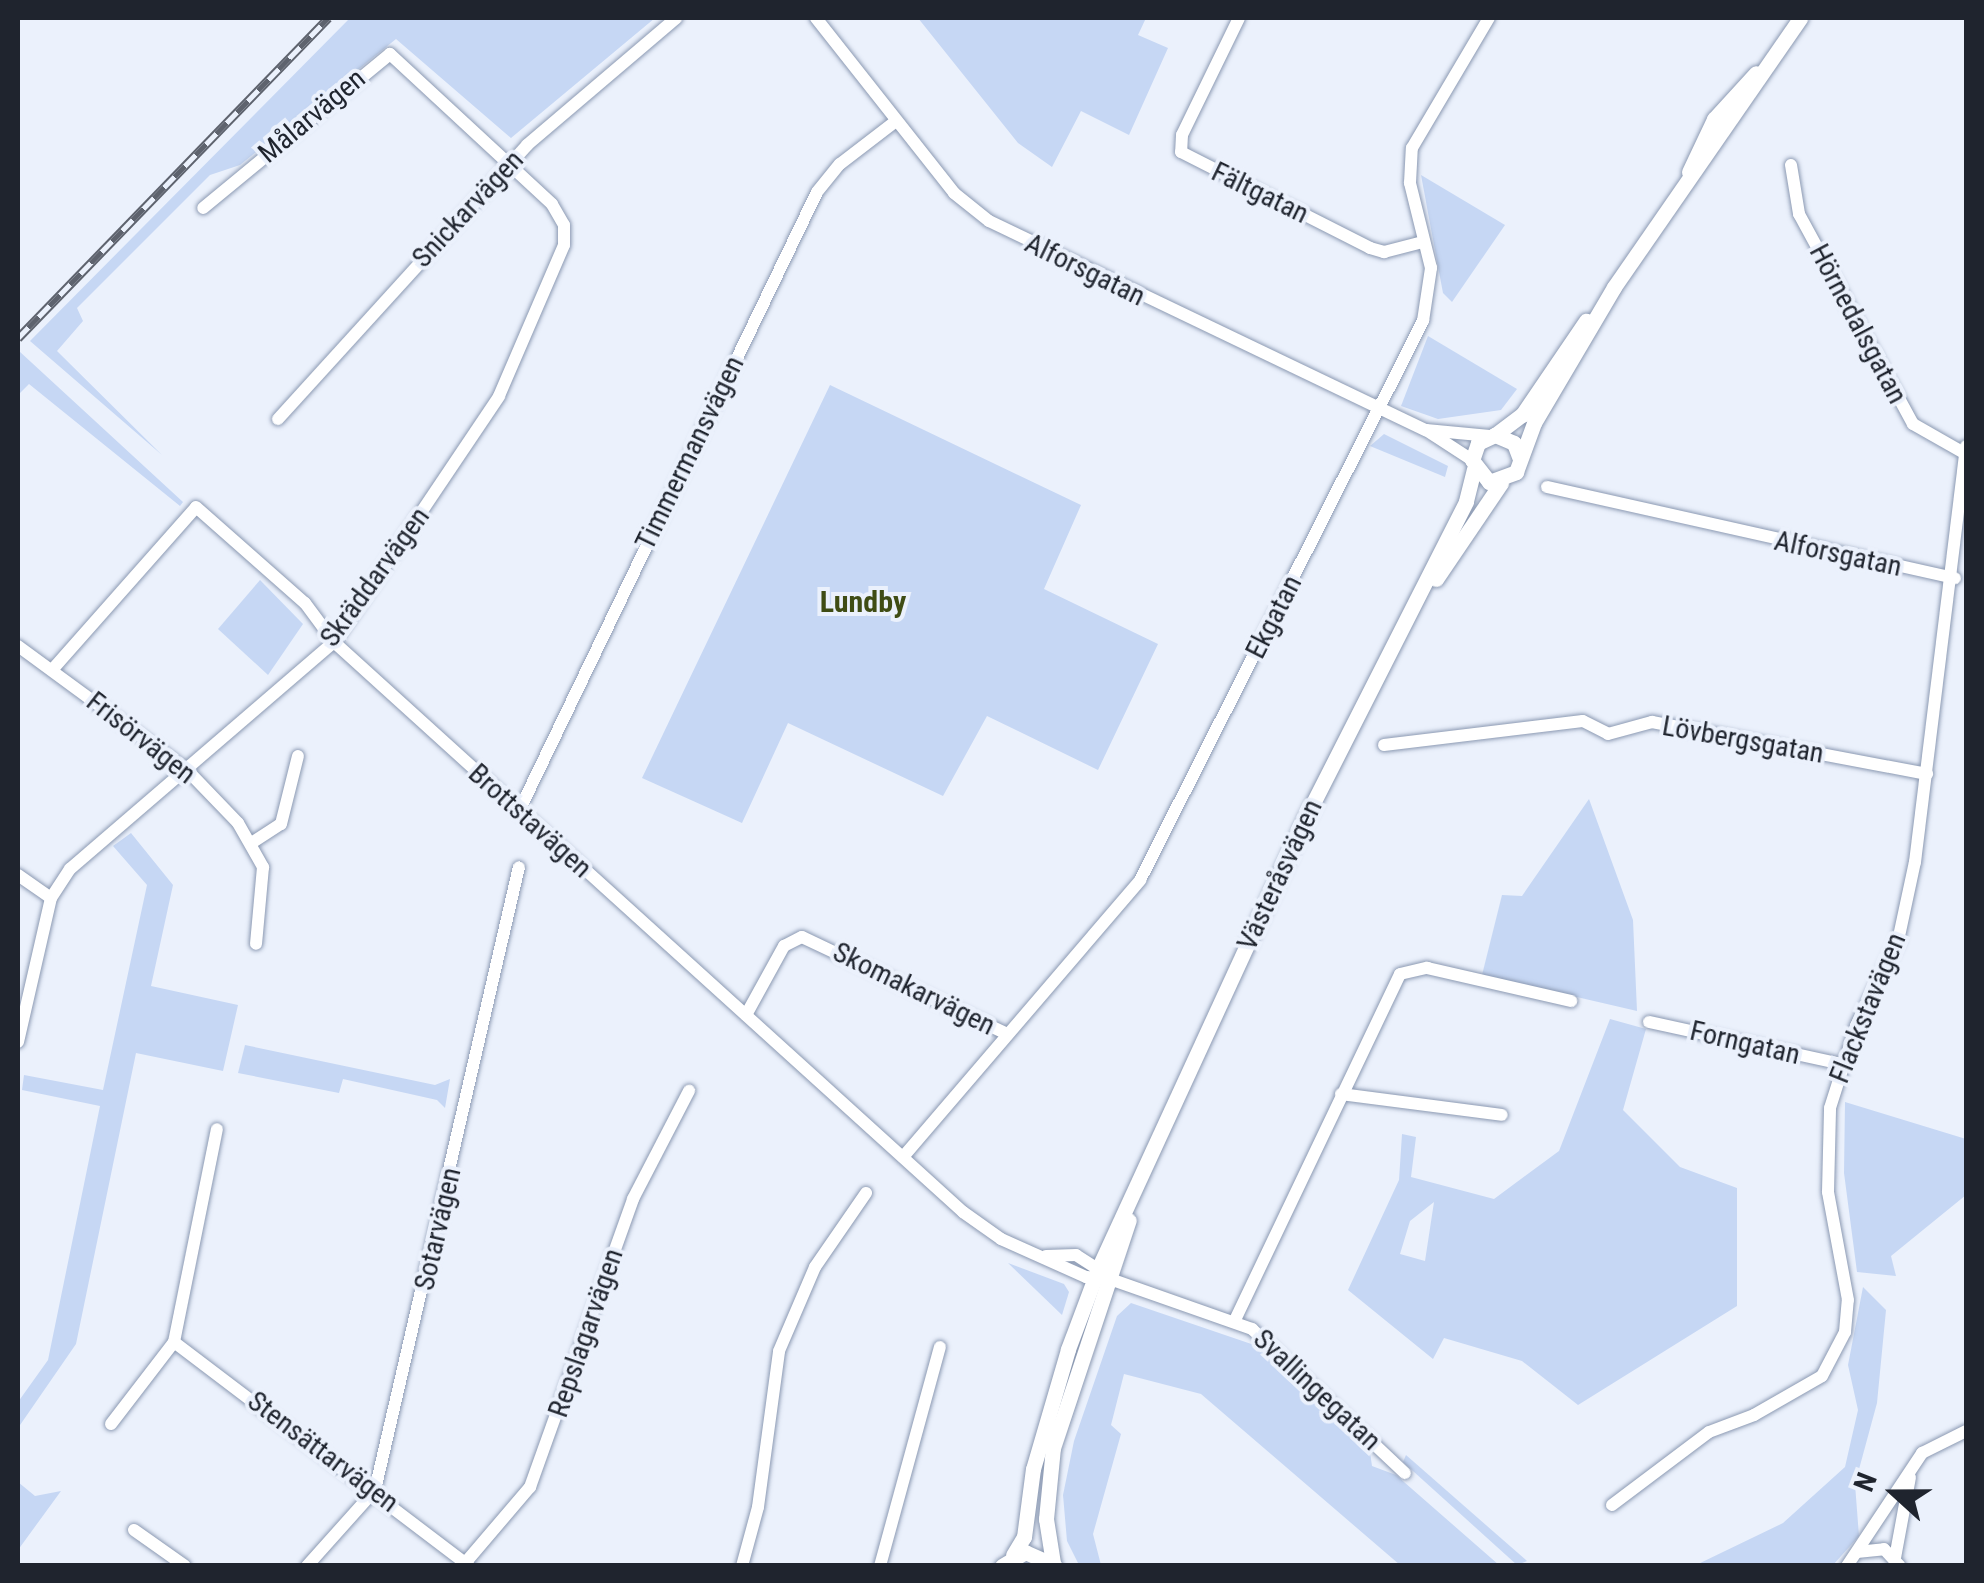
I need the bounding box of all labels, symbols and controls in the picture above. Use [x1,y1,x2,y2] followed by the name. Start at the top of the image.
[252,62,372,170] street label: Målarvägen
[405,143,531,275] street label: Snickarvägen
[1206,155,1314,231] street label: Fältgatan
[1020,227,1150,313] street label: Alforsgatan
[1802,239,1914,409] street label: Hörnedalsgatan
[629,351,751,555] street label: Timmermansvägen
[313,501,437,653] street label: Skräddarvägen
[1771,524,1905,584] street label: Alforsgatan
[1239,570,1309,664] street label: Ekgatan
[820,584,906,620] district label: Lundby
[80,685,202,791] street label: Frisörvägen
[1660,709,1826,771] street label: Lövbergsgatan
[461,757,599,885] street label: Brottstavägen
[1230,794,1330,956] street label: Västeråsvägen
[1823,928,1913,1088] street label: Flackstavägen
[827,935,1001,1043] street label: Skomakarvägen
[1687,1014,1803,1072] street label: Forngatan
[408,1164,468,1294] street label: Sotarvägen
[541,1244,631,1422] street label: Repslagarvägen
[1246,1322,1388,1458] street label: Svallingegatan
[241,1384,405,1520] street label: Stensättarvägen
[1844,1443,1944,1543] north arrow
[1847,1468,1884,1496] text: N

